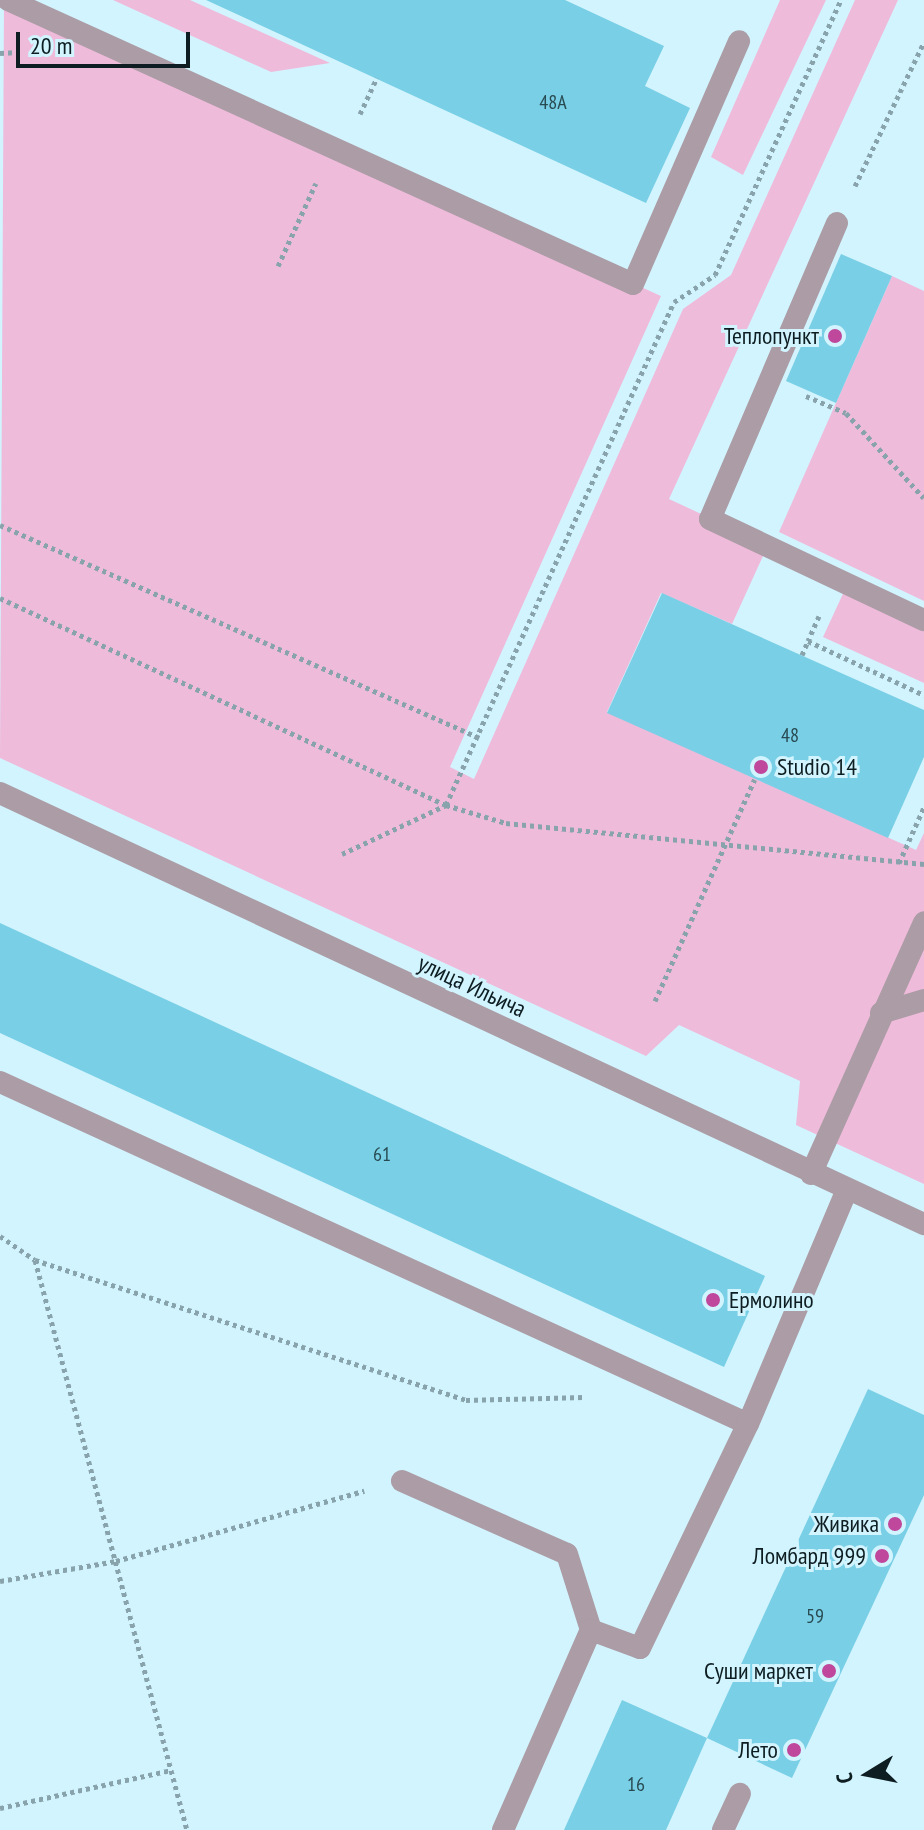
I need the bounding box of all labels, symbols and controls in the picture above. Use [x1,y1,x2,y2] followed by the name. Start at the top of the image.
[20,16,194,66] scale bar
[30,30,72,61] text: 20 m
[539,90,567,114] house number: 48А
[724,322,819,350] place label: Теплопункт
[826,327,844,345] marker: Теплопункт
[781,723,799,747] house number: 48
[777,753,857,781] place label: Studio 14
[752,758,770,776] marker: Studio 14
[413,948,531,1024] street label: улица Ильича
[373,1142,391,1166] house number: 61
[729,1286,814,1314] place label: Ермолино
[704,1291,722,1309] marker: Ермолино
[814,1510,879,1538] place label: Живика
[886,1515,904,1533] marker: Живика
[753,1542,866,1570] place label: Ломбард 999
[873,1547,891,1565] marker: Ломбард 999
[806,1604,824,1628] house number: 59
[704,1657,813,1685] place label: Суши маркет
[820,1662,838,1680] marker: Суши маркет
[828,1734,908,1814] north arrow
[738,1736,778,1764] place label: Лето
[785,1741,803,1759] marker: Лето
[830,1771,859,1786] text: С
[627,1772,645,1796] house number: 16

